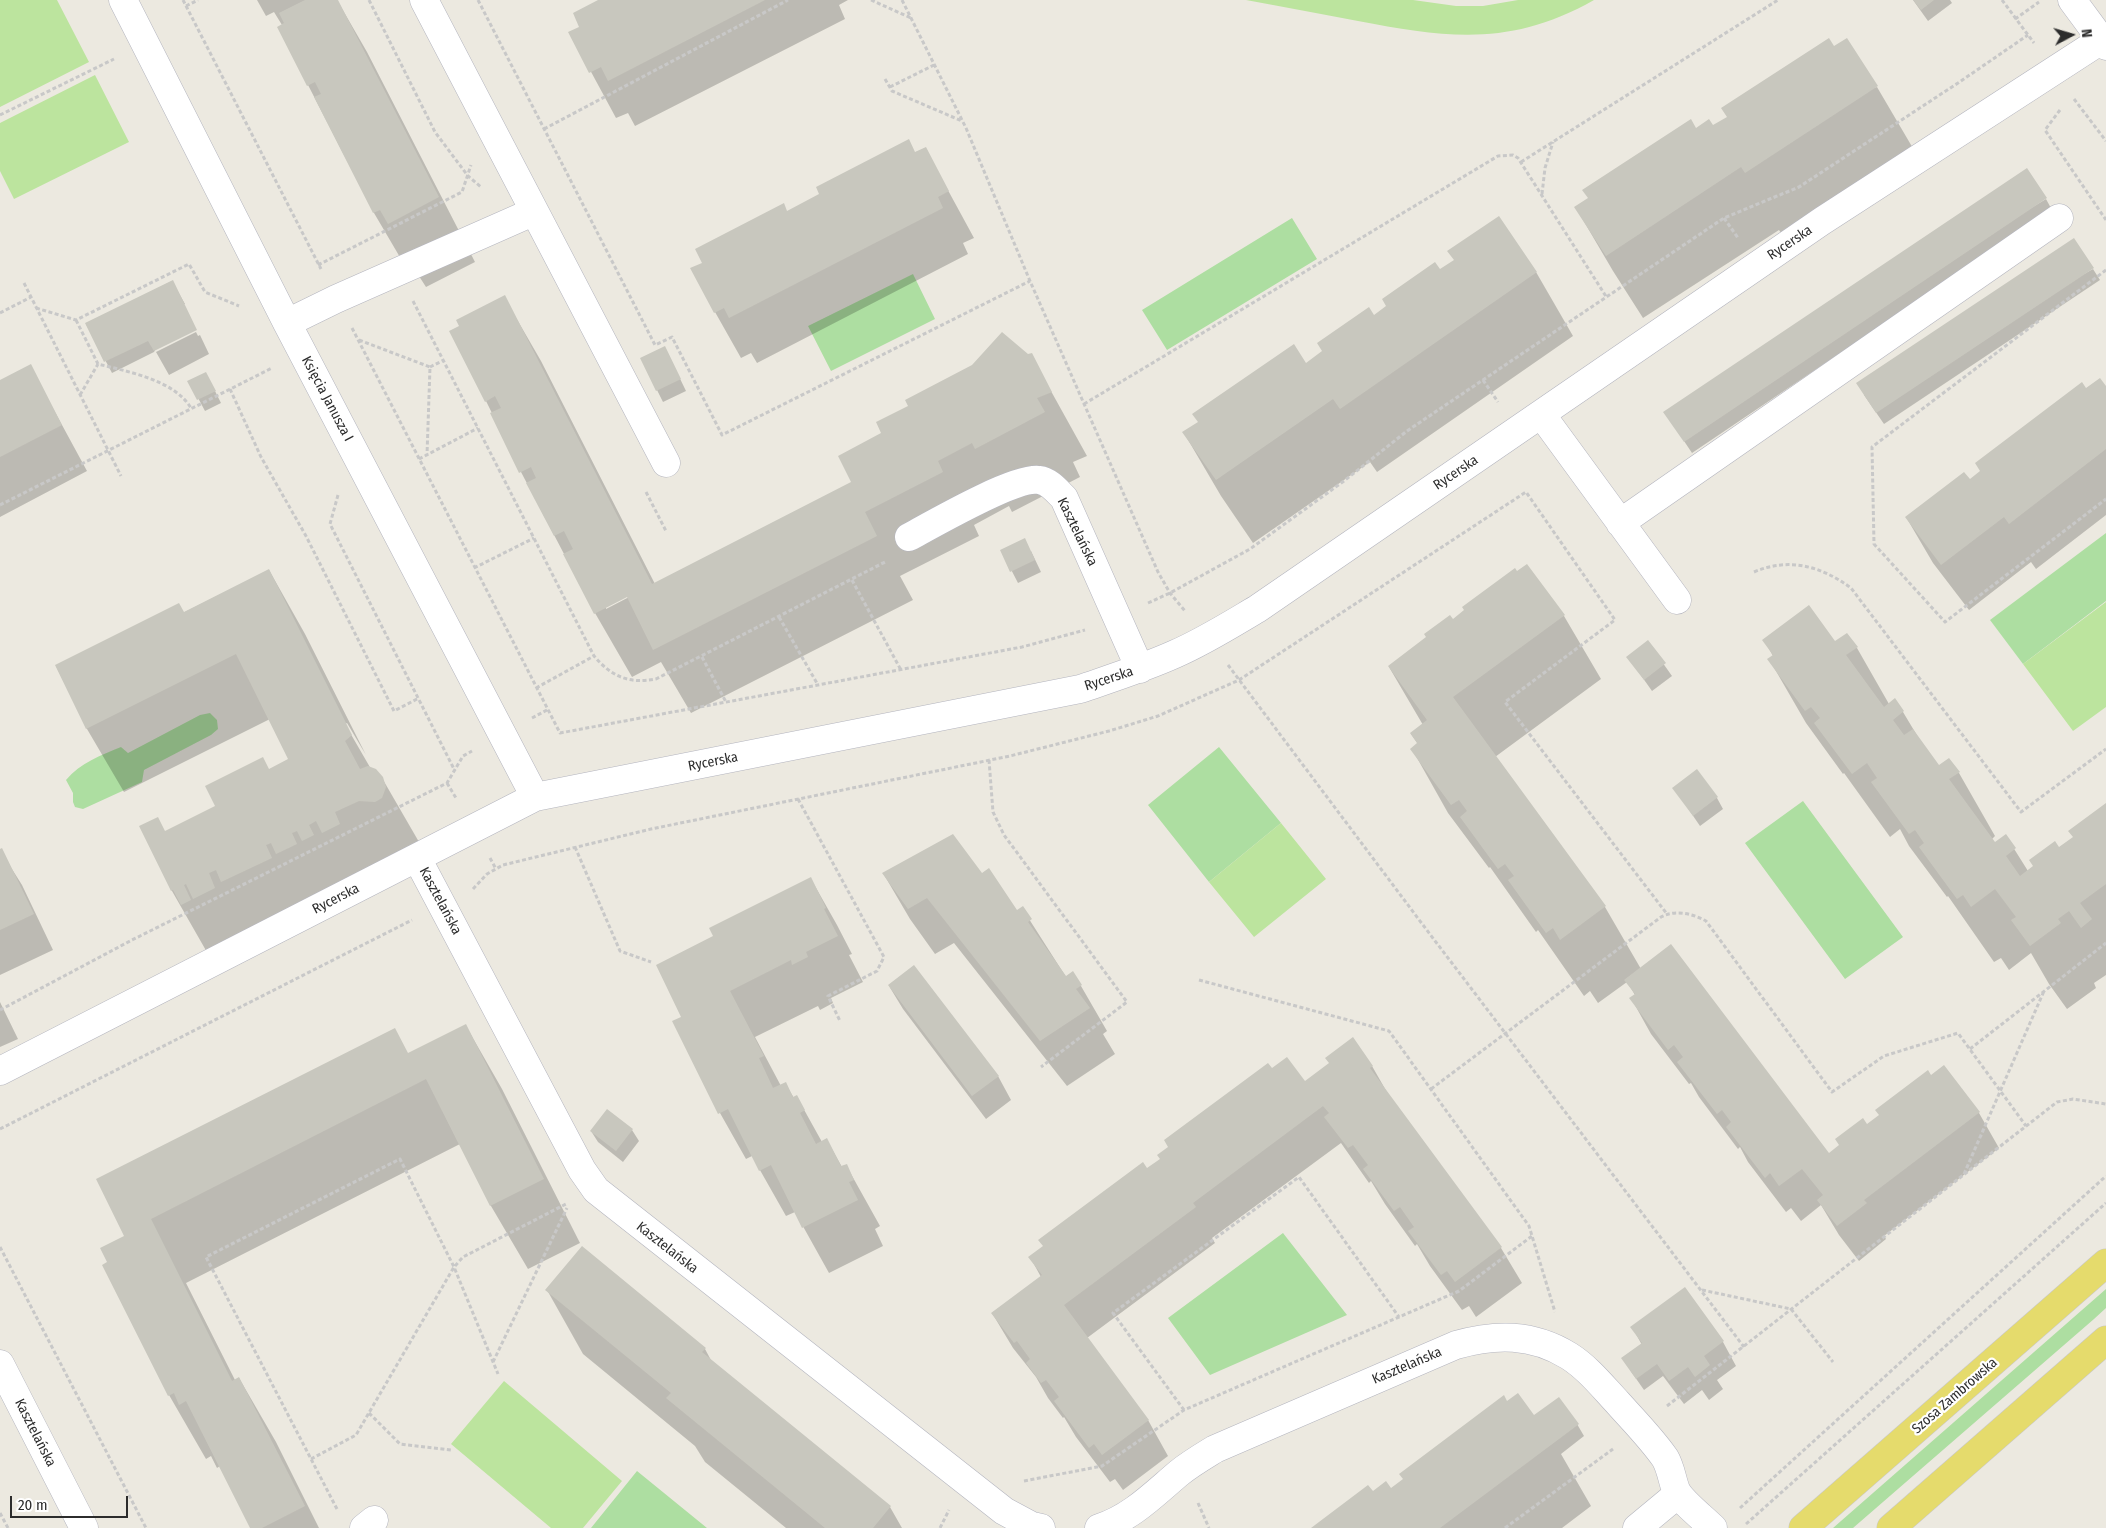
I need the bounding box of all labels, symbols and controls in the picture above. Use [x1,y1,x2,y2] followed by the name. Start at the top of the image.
[2046,10,2096,60] north arrow
[2078,28,2095,38] text: N
[1764,222,1816,264] street label: Rycerska
[298,354,356,444] street label: Księcia Janusza I
[1430,452,1482,494] street label: Rycerska
[1053,495,1101,569] street label: Kasztelańska
[1082,663,1136,695] street label: Rycerska
[687,749,739,775] street label: Rycerska
[415,864,465,938] street label: Kasztelańska
[310,880,362,918] street label: Rycerska
[633,1219,701,1277] street label: Kasztelańska
[1370,1344,1444,1388] street label: Kasztelańska
[1909,1354,2001,1438] street label: Szosa Zambrowska
[11,1396,59,1470] street label: Kasztelańska
[12,1486,130,1518] scale bar
[18,1496,48,1514] text: 20 m

